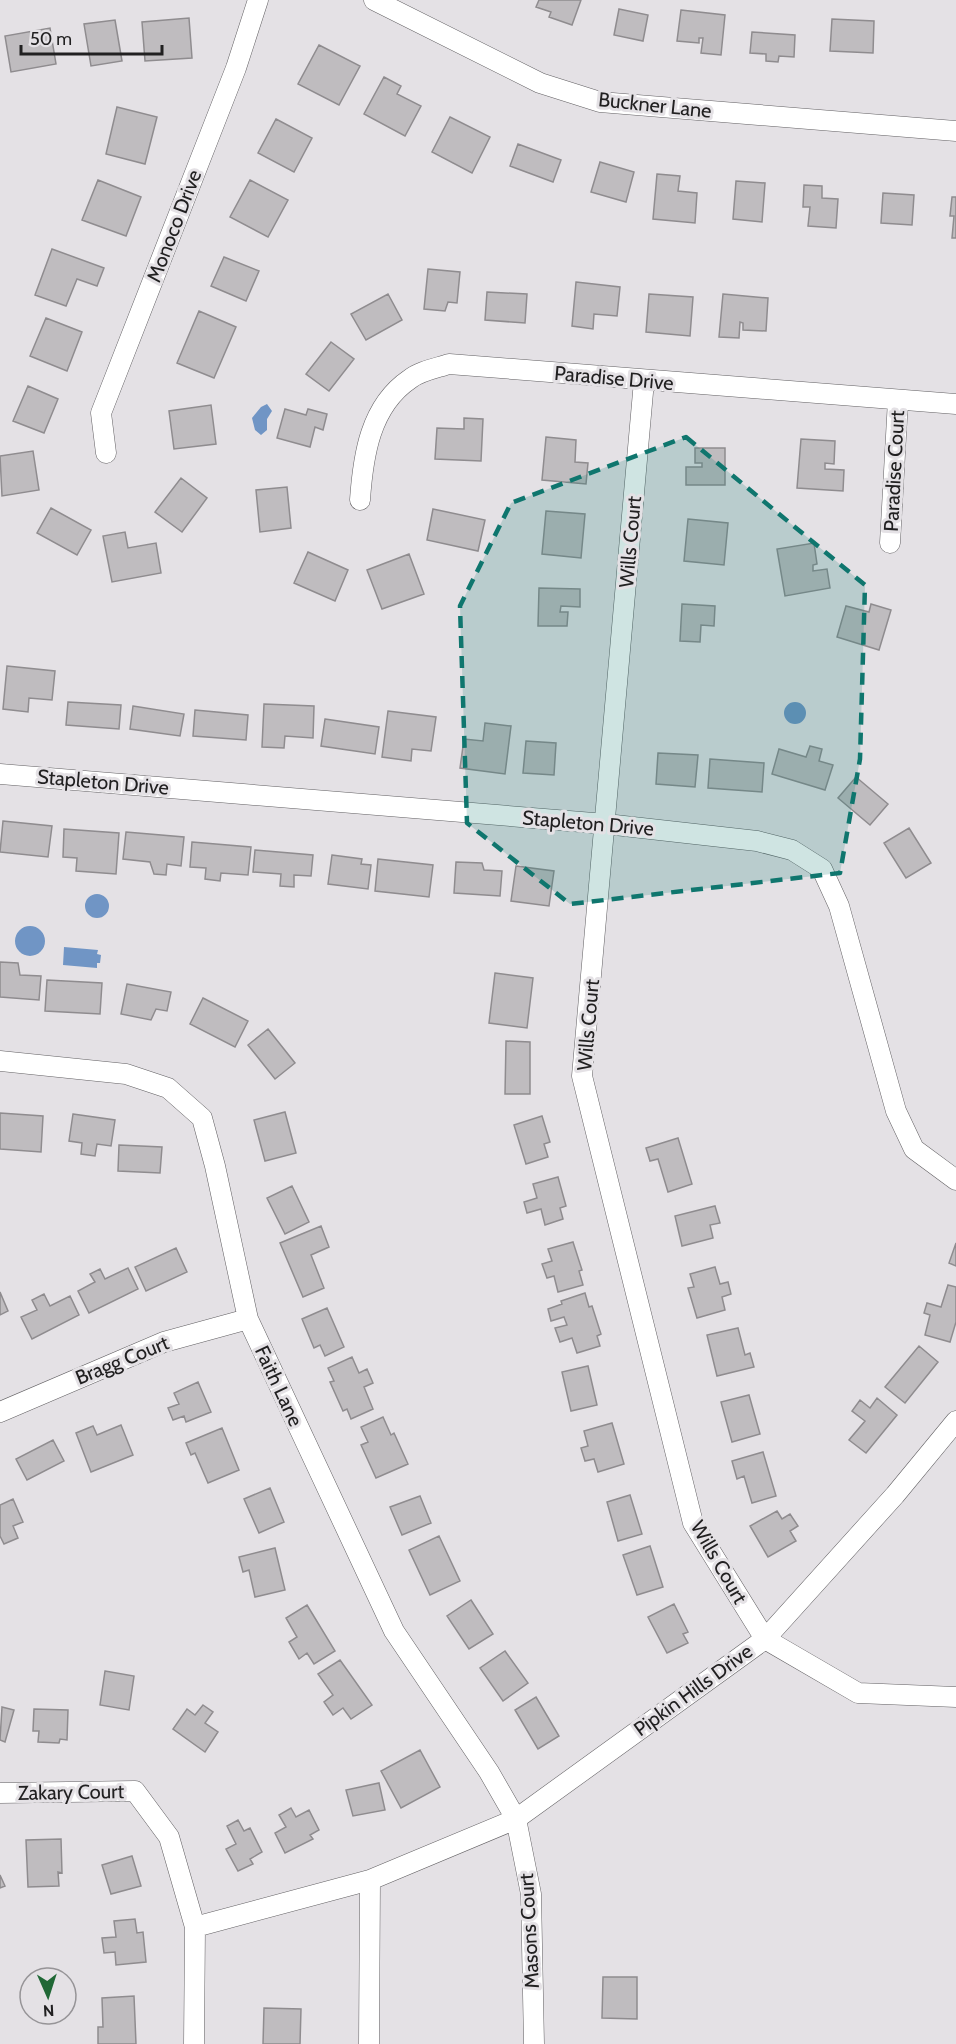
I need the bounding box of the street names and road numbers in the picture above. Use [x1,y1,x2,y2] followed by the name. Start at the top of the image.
[597,87,713,123] street label: Buckner Lane
[142,166,206,286] street label: Monoco Drive
[553,361,675,395] street label: Paradise Drive
[879,409,909,532] street label: Paradise Court
[614,495,646,589] street label: Wills Court
[36,764,170,800] street label: Stapleton Drive
[521,805,655,841] street label: Stapleton Drive
[572,978,604,1072] street label: Wills Court
[72,1330,172,1390] street label: Bragg Court
[250,1342,308,1430] street label: Faith Lane
[686,1516,752,1608] street label: Wills Court
[629,1639,757,1741] street label: Pipkin Hills Drive
[18,1779,125,1805] street label: Zakary Court
[514,1872,544,1989] street label: Masons Court

